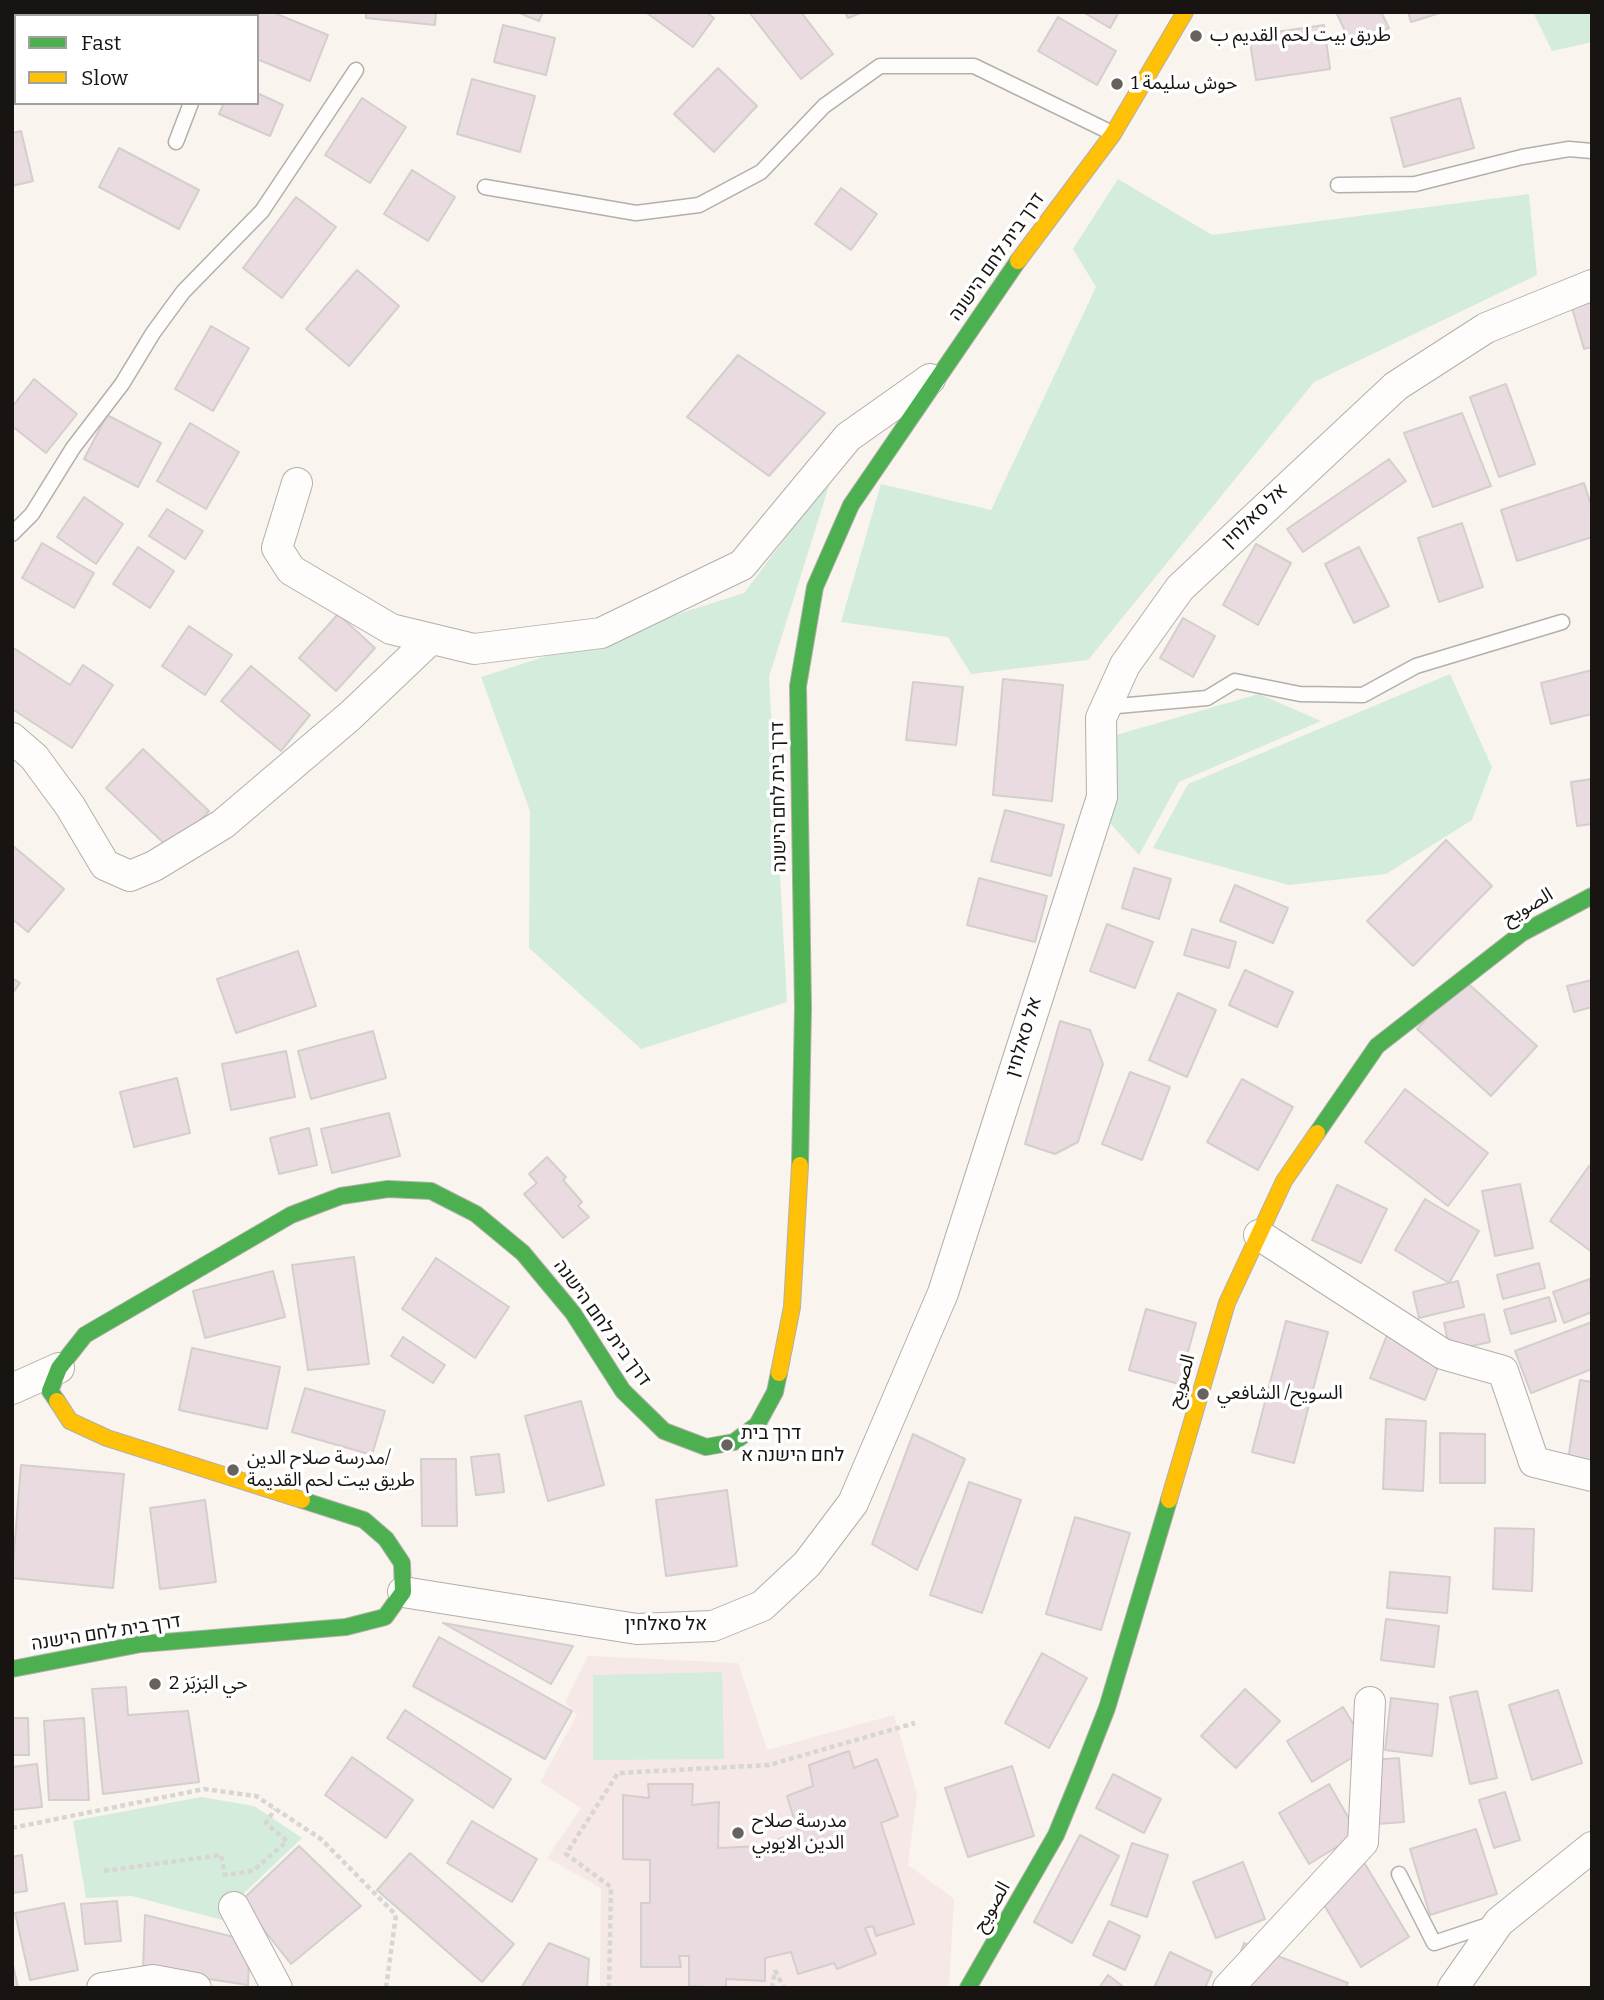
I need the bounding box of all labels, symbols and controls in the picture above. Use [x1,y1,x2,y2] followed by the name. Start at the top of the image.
[14,14,259,105] legend
[1210,25,1391,47] place label: طريق بيت لحم القديم ب
[1188,28,1204,44] marker: طريق بيت لحم القديم ب
[81,30,121,56] text: Fast
[81,65,128,91] text: Slow
[1131,73,1237,95] place label: حوش سليمة 1
[1109,76,1125,92] marker: حوش سليمة 1
[944,189,1050,325] street label: דרך בית לחם הישנה
[1217,479,1293,553] street label: אל סאלחין
[766,721,792,873] street label: דרך בית לחם הישנה
[1499,884,1557,930] street label: الصويح
[1001,994,1047,1080] street label: אל סאלחין
[548,1255,656,1391] street label: דרך בית לחם הישנה
[1164,1352,1200,1410] street label: الصويح
[1217,1383,1343,1405] place label: السويح/ الشافعي
[1195,1386,1211,1402] marker: السويح/ الشافعي
[741,1423,844,1467] place label: דרך בית לחם הישנה א
[719,1437,735,1453] marker: דרך בית לחם הישנה א
[247,1448,415,1492] place label: مدرسة صلاح الدين/ طريق بيت لحم القديمة
[225,1462,241,1478] marker: مدرسة صلاح الدين/ طريق بيت لحم القديمة
[30,1610,182,1656] street label: דרך בית לחם הישנה
[625,1614,707,1636] street label: אל סאלחין
[169,1673,248,1695] place label: حي البَزبَز 2
[147,1676,163,1692] marker: حي البَزبَز 2
[752,1811,847,1855] place label: مدرسة صلاح الدين الايوبي
[730,1825,746,1841] marker: مدرسة صلاح الدين الايوبي
[969,1878,1015,1936] street label: الصويح

